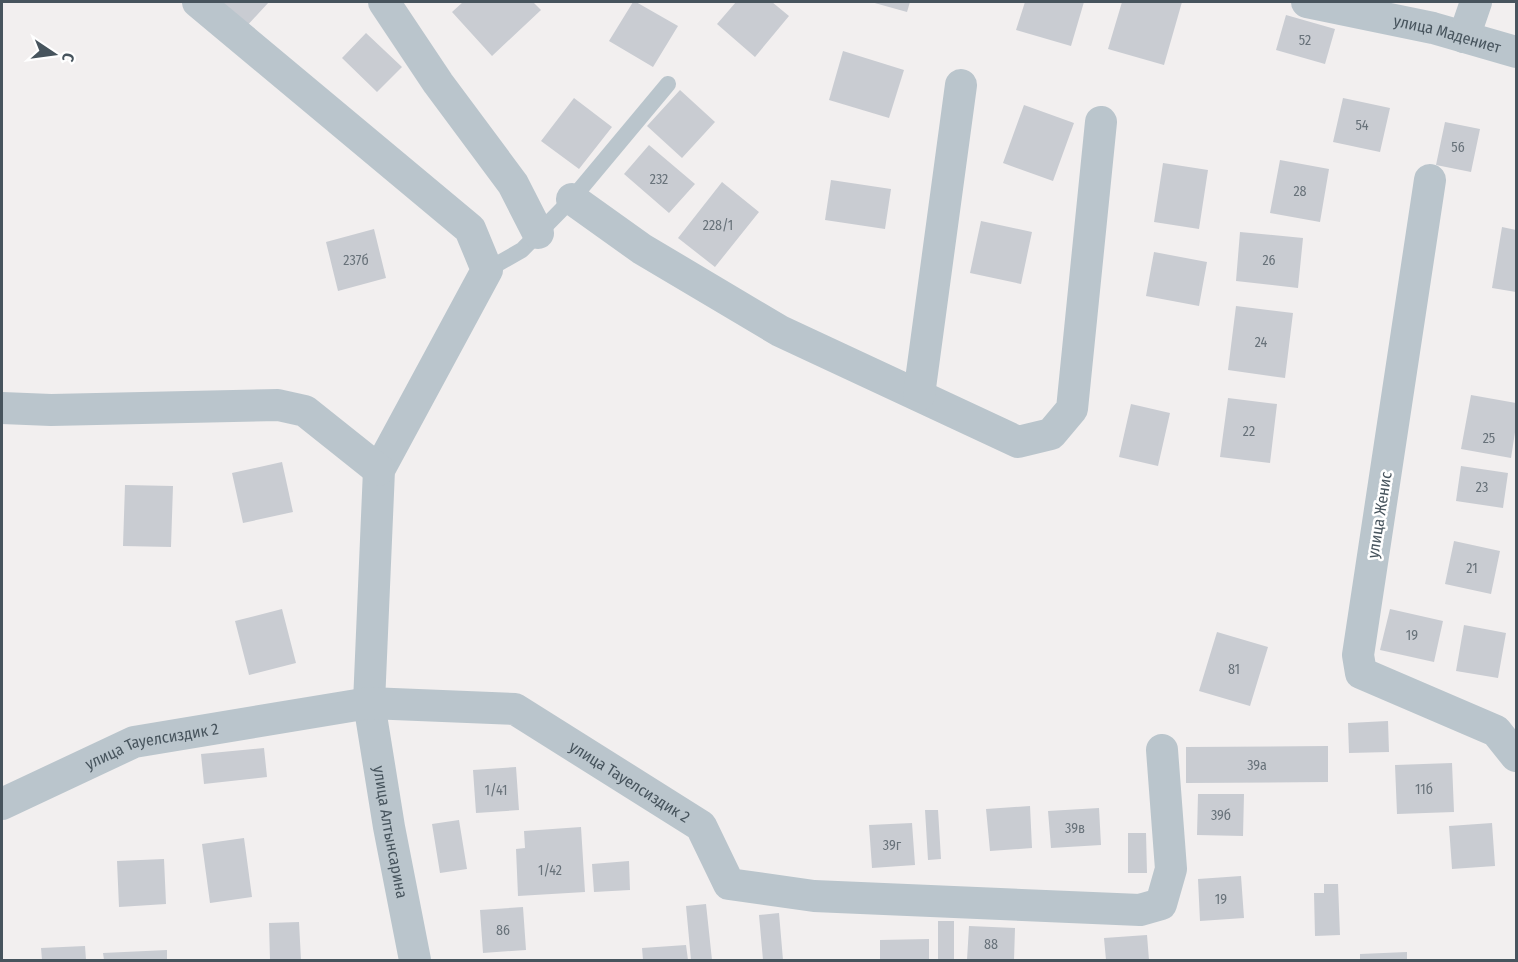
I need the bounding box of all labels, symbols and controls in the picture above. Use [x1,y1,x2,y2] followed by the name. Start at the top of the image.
[1392,11,1504,57] street label: улица Мадениет
[24,24,84,84] north arrow
[1299,32,1311,49] house number: 52
[58,51,78,64] text: С
[1355,117,1369,134] house number: 54
[1451,139,1465,156] house number: 56
[650,171,668,188] house number: 232
[1293,183,1307,200] house number: 28
[703,217,733,234] house number: 228/1
[343,252,369,269] house number: 237б
[1262,252,1276,269] house number: 26
[1255,334,1268,351] house number: 24
[1243,423,1255,440] house number: 22
[1483,430,1495,447] house number: 25
[1363,470,1396,560] street label: улица Женис
[1476,479,1488,496] house number: 23
[1466,560,1478,577] house number: 21
[1406,627,1418,644] house number: 19
[1228,661,1240,678] house number: 81
[82,719,220,774] street label: улица Тауелсиздик 2
[566,737,693,827] street label: улица Тауелсиздик 2
[1247,757,1267,774] house number: 39а
[369,764,412,900] street label: улица Алтынсарина
[1415,781,1433,798] house number: 11б
[485,782,507,799] house number: 1/41
[1211,807,1231,824] house number: 39б
[1065,820,1085,837] house number: 39в
[883,837,902,854] house number: 39г
[538,862,562,879] house number: 1/42
[1215,891,1227,908] house number: 19
[496,922,510,939] house number: 86
[984,936,998,953] house number: 88

